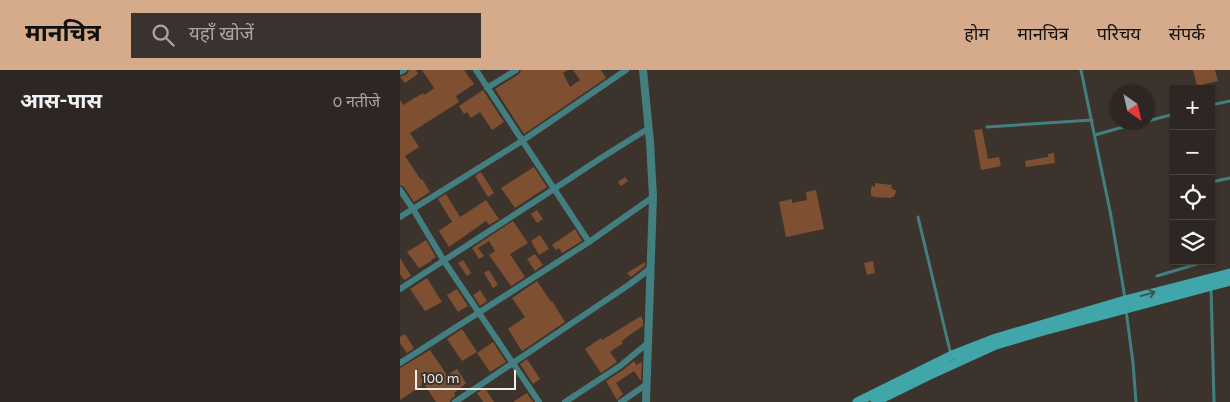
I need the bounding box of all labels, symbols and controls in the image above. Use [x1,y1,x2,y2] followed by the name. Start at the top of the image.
[131,13,481,58] search box
[25,19,101,47] text: मानचित्र
[149,21,177,49] icon: search
[189,23,254,45] text: यहाँ खोजें
[964,23,989,45] text: होम
[1017,23,1069,45] text: मानचित्र
[1097,23,1141,45] text: परिचय
[1169,23,1205,45] text: संपर्क
[1110,85,1155,130] north arrow
[1170,85,1215,265] map controls
[1170,85,1215,130] button: +
[20,89,102,113] text: आस-पास
[333,92,380,111] text: 0 नतीजे
[1170,130,1215,175] button: −
[1170,175,1215,220] button: locate
[1170,220,1215,265] button: layers
[1139,289,1155,299] one-way arrow
[415,367,516,390] scale bar
[422,370,460,387] text: 100 m

